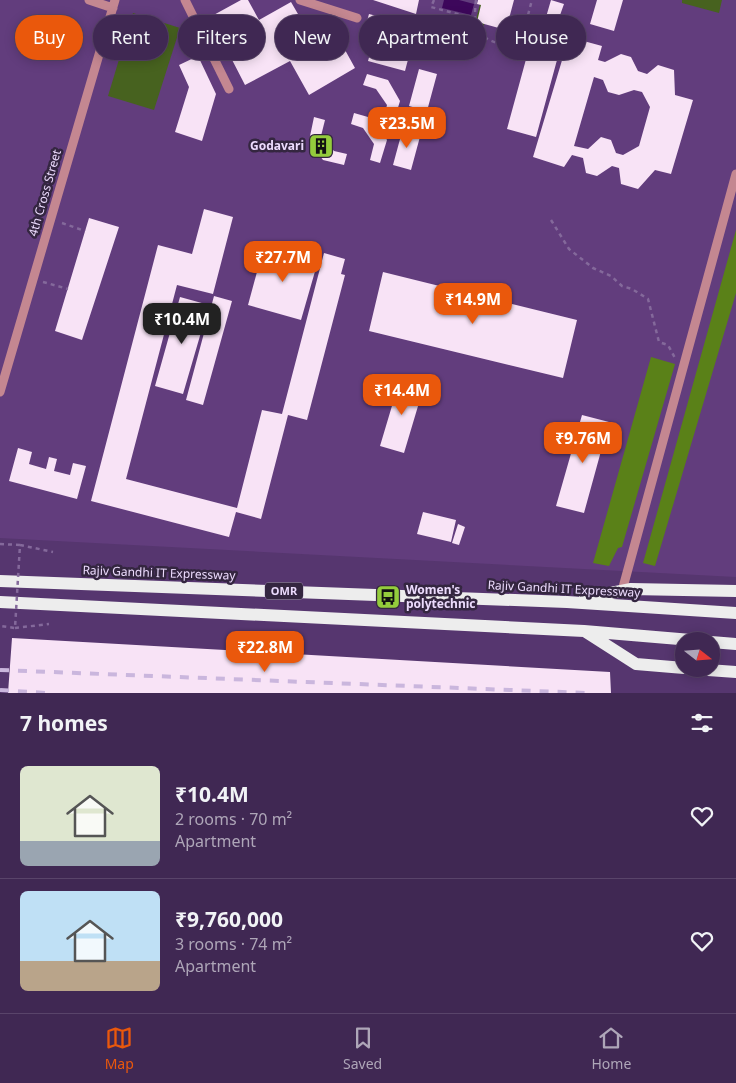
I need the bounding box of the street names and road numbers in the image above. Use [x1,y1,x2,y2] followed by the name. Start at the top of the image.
[24,147,65,238] street label: 4th Cross Street
[82,561,237,584] street label: Rajiv Gandhi IT Expressway
[487,576,642,601] street label: Rajiv Gandhi IT Expressway
[265,582,303,600] road number: OMR

